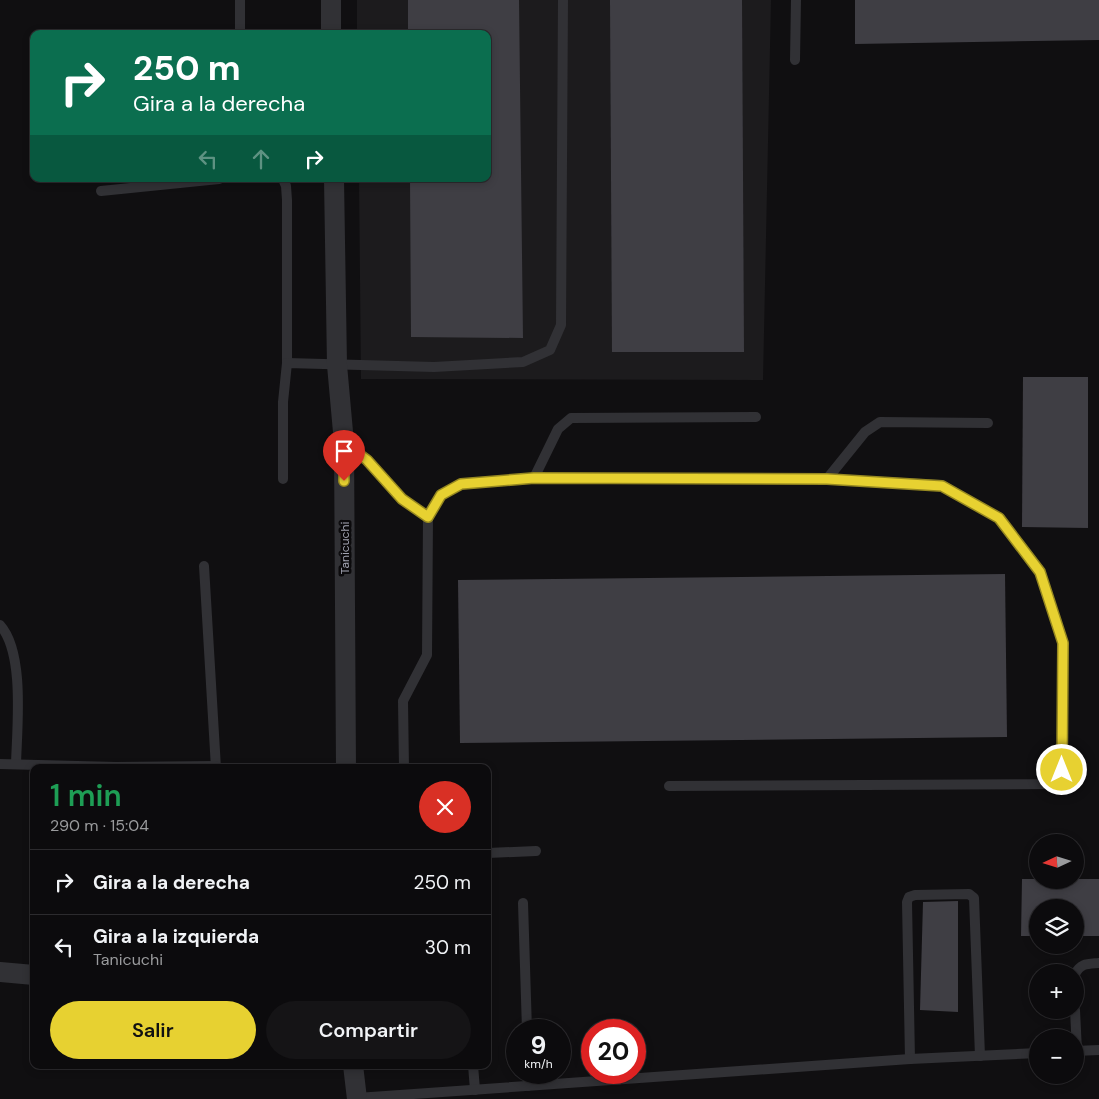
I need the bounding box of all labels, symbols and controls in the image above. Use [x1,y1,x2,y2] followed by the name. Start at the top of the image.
[133,45,241,91] text: 250 m
[50,50,115,115] icon: right
[133,89,305,118] text: Gira a la derecha
[194,145,222,173] icon: left
[247,145,275,173] icon: ahead
[300,145,328,173] icon: right
[323,430,365,481] pin
[330,437,358,465] icon: arrive
[337,522,353,574] street label: Tanicuchi
[1035,743,1087,795] position arrow
[50,776,122,815] text: 1 min
[419,781,471,833] button: close
[50,815,149,836] text: 290 m · 15:04
[1029,834,1084,889] north arrow
[1029,834,1084,1084] map controls
[50,868,78,896] icon: right
[93,870,250,895] text: Gira a la derecha
[413,870,471,895] text: 250 m
[1029,899,1084,954] button: layers
[93,924,259,949] text: Gira a la izquierda
[50,933,78,961] icon: left
[425,935,471,960] text: 30 m
[93,949,163,970] text: Tanicuchi
[1029,964,1084,1019] button: +
[50,1001,256,1059] button: Salir
[266,1001,471,1059] button: Compartir
[581,1019,646,1084] speed limit sign: 20
[531,1029,546,1062] text: 9
[1029,1029,1084,1084] button: −
[524,1056,553,1072] text: km/h

